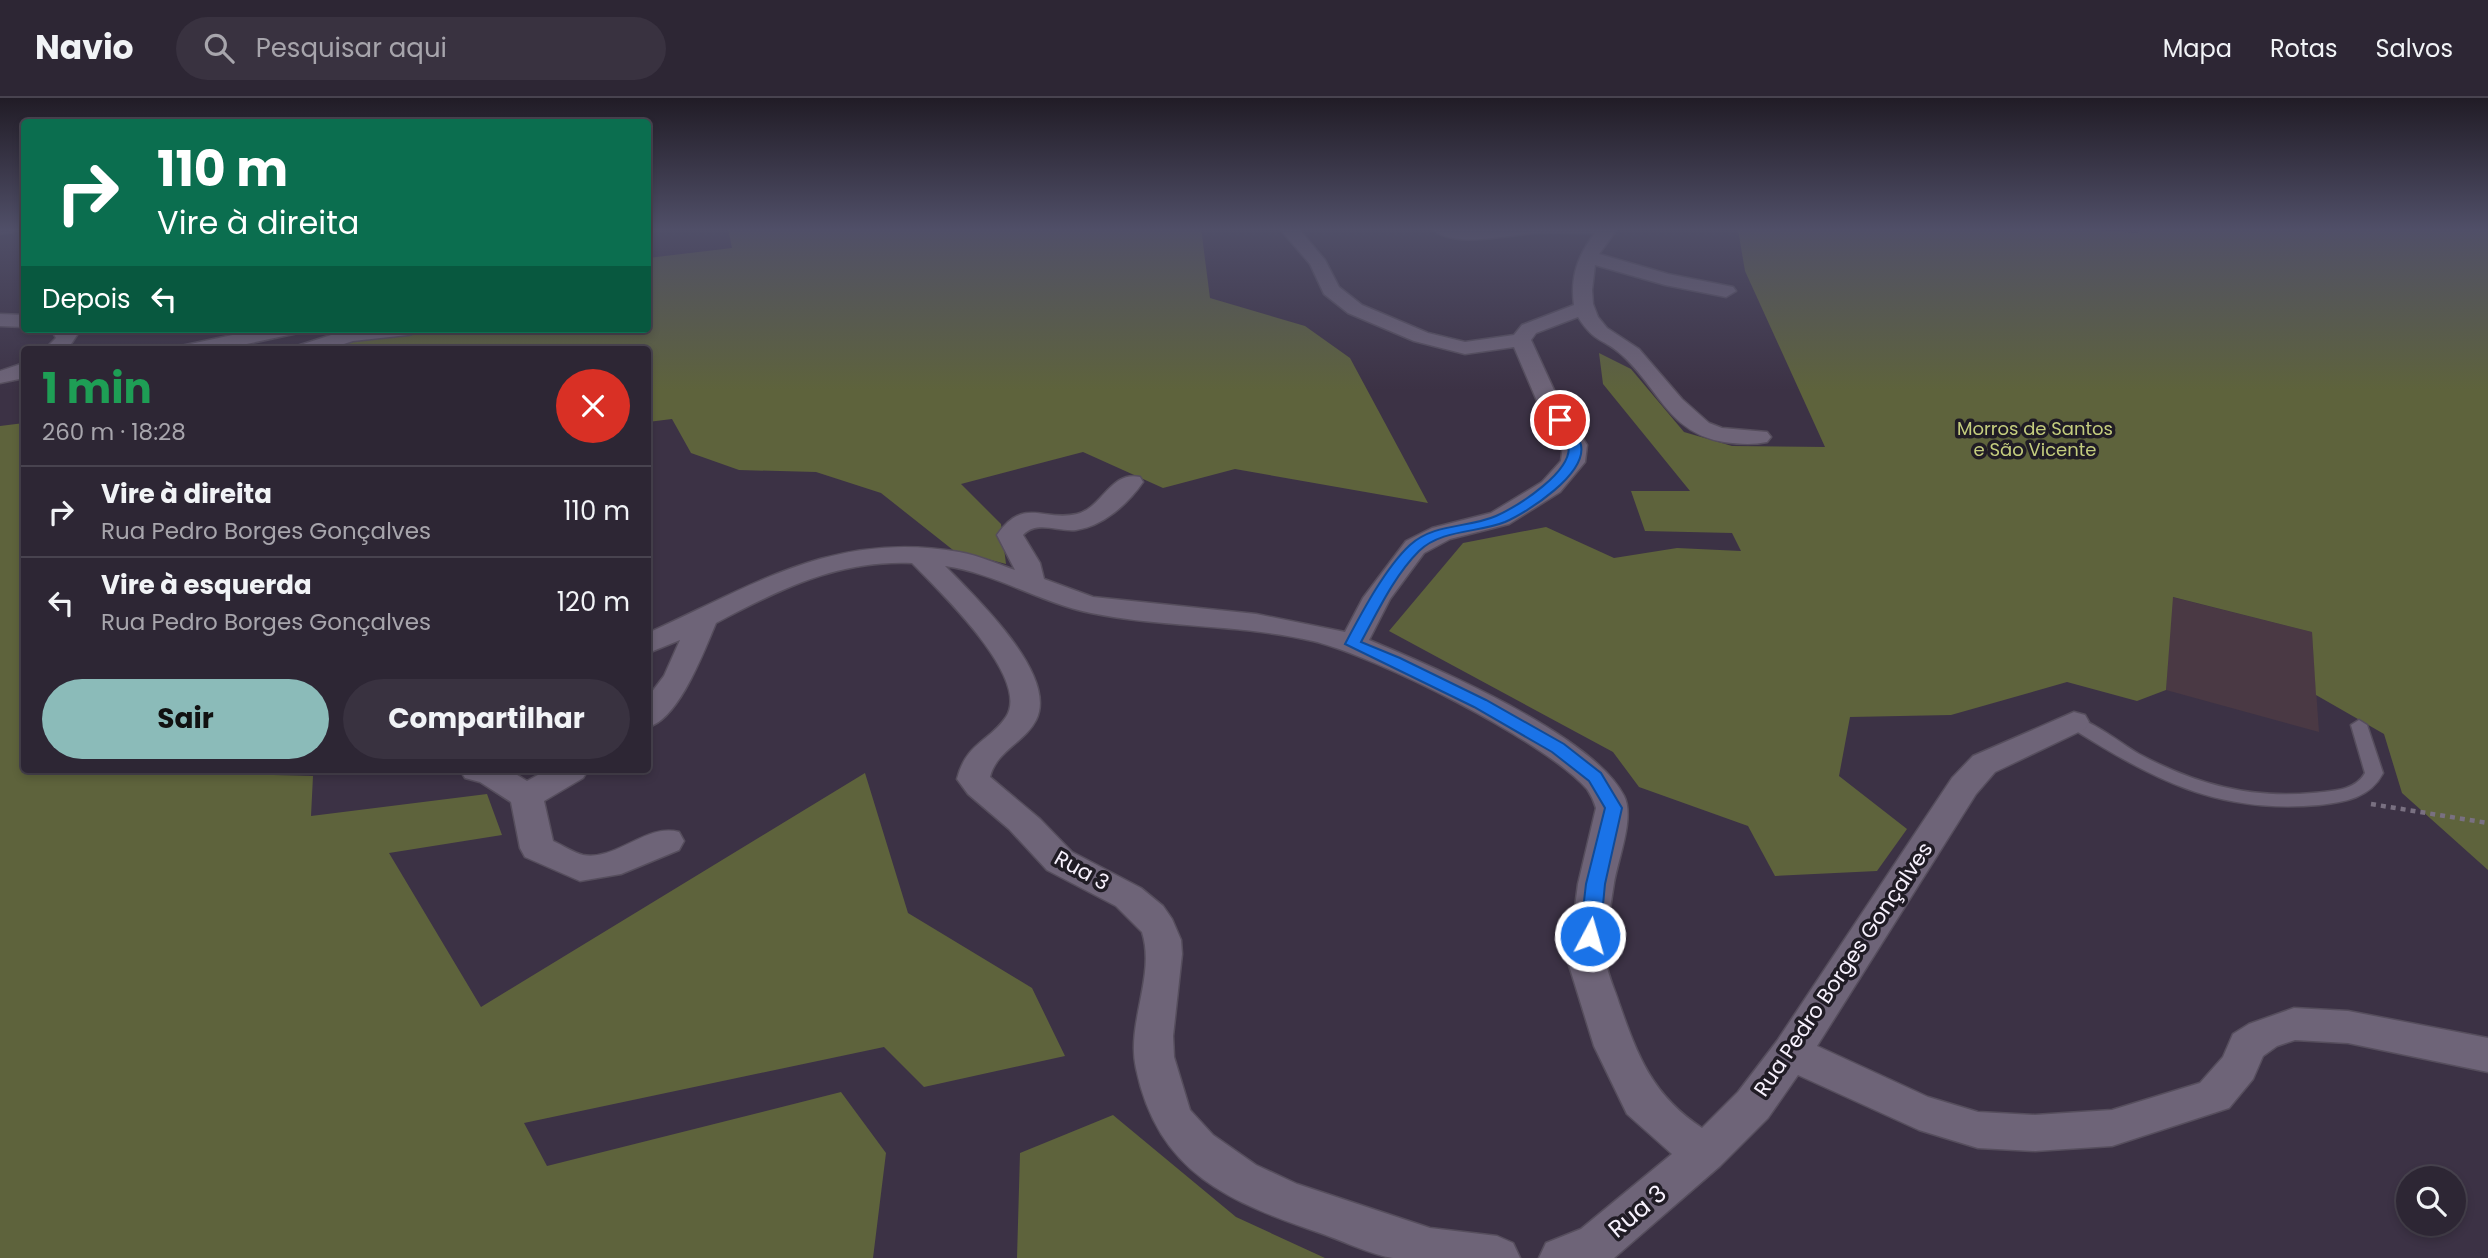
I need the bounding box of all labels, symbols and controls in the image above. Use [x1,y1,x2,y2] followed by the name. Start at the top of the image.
[176,17,666,80] search box
[35,24,134,71] text: Navio
[200,29,238,67] icon: search
[256,30,447,66] text: Pesquisar aqui
[2163,32,2232,65] text: Mapa
[2270,32,2337,65] text: Rotas
[2375,32,2453,65] text: Salvos
[157,135,288,203] text: 110 m
[42,147,133,238] icon: right
[157,200,359,245] text: Vire à direita
[145,280,183,318] icon: left
[42,281,131,317] text: Depois
[42,359,152,418] text: 1 min
[556,369,630,443] button: close
[1530,390,1590,450] pin
[1541,401,1579,439] icon: arrive
[42,416,186,448] text: 260 m · 18:28
[1957,416,2113,462] park label: Morros de Santos e São Vicente
[101,476,272,512] text: Vire à direita
[42,493,80,531] icon: right
[563,493,630,529] text: 110 m
[101,515,431,547] text: Rua Pedro Borges Gonçalves
[101,567,312,603] text: Vire à esquerda
[42,584,80,622] icon: left
[557,584,630,620] text: 120 m
[101,606,431,638] text: Rua Pedro Borges Gonçalves
[42,679,329,759] button: Sair
[343,679,630,759] button: Compartilhar
[1747,836,1939,1102] street label: Rua Pedro Borges Gonçalves
[1049,843,1115,897] street label: Rua 3
[1553,899,1627,973] position arrow
[2396,1166,2466,1236] map controls
[2396,1166,2466,1236] button: search
[1601,1177,1673,1245] street label: Rua 3

